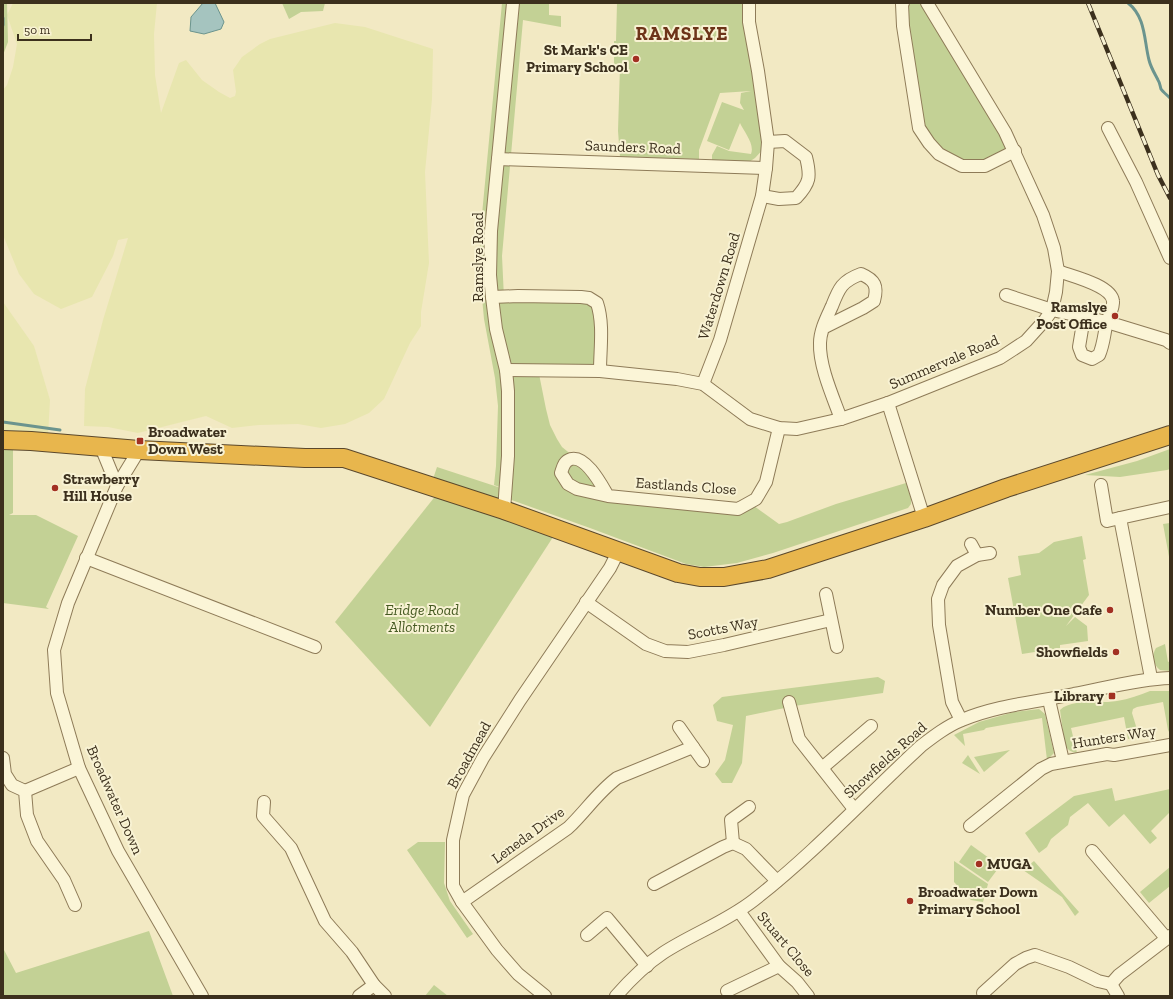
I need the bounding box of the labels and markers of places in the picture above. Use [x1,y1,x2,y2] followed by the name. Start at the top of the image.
[526,41,628,76] place label: St Mark's CE Primary School
[631,54,641,64] marker: St Mark's CE Primary School
[1036,298,1107,333] place label: Ramslye Post Office
[1110,311,1120,321] marker: Ramslye Post Office
[148,423,227,458] place label: Broadwater Down West
[135,436,145,446] marker: Broadwater Down West
[63,470,139,505] place label: Strawberry Hill House
[50,483,60,493] marker: Strawberry Hill House
[985,601,1102,619] place label: Number One Cafe
[1105,605,1115,615] marker: Number One Cafe
[1036,643,1108,661] place label: Showfields
[1111,647,1121,657] marker: Showfields
[1054,687,1104,705] place label: Library
[1107,691,1117,701] marker: Library
[987,855,1032,873] place label: MUGA
[974,859,984,869] marker: MUGA
[918,883,1038,918] place label: Broadwater Down Primary School
[905,896,915,906] marker: Broadwater Down Primary School

